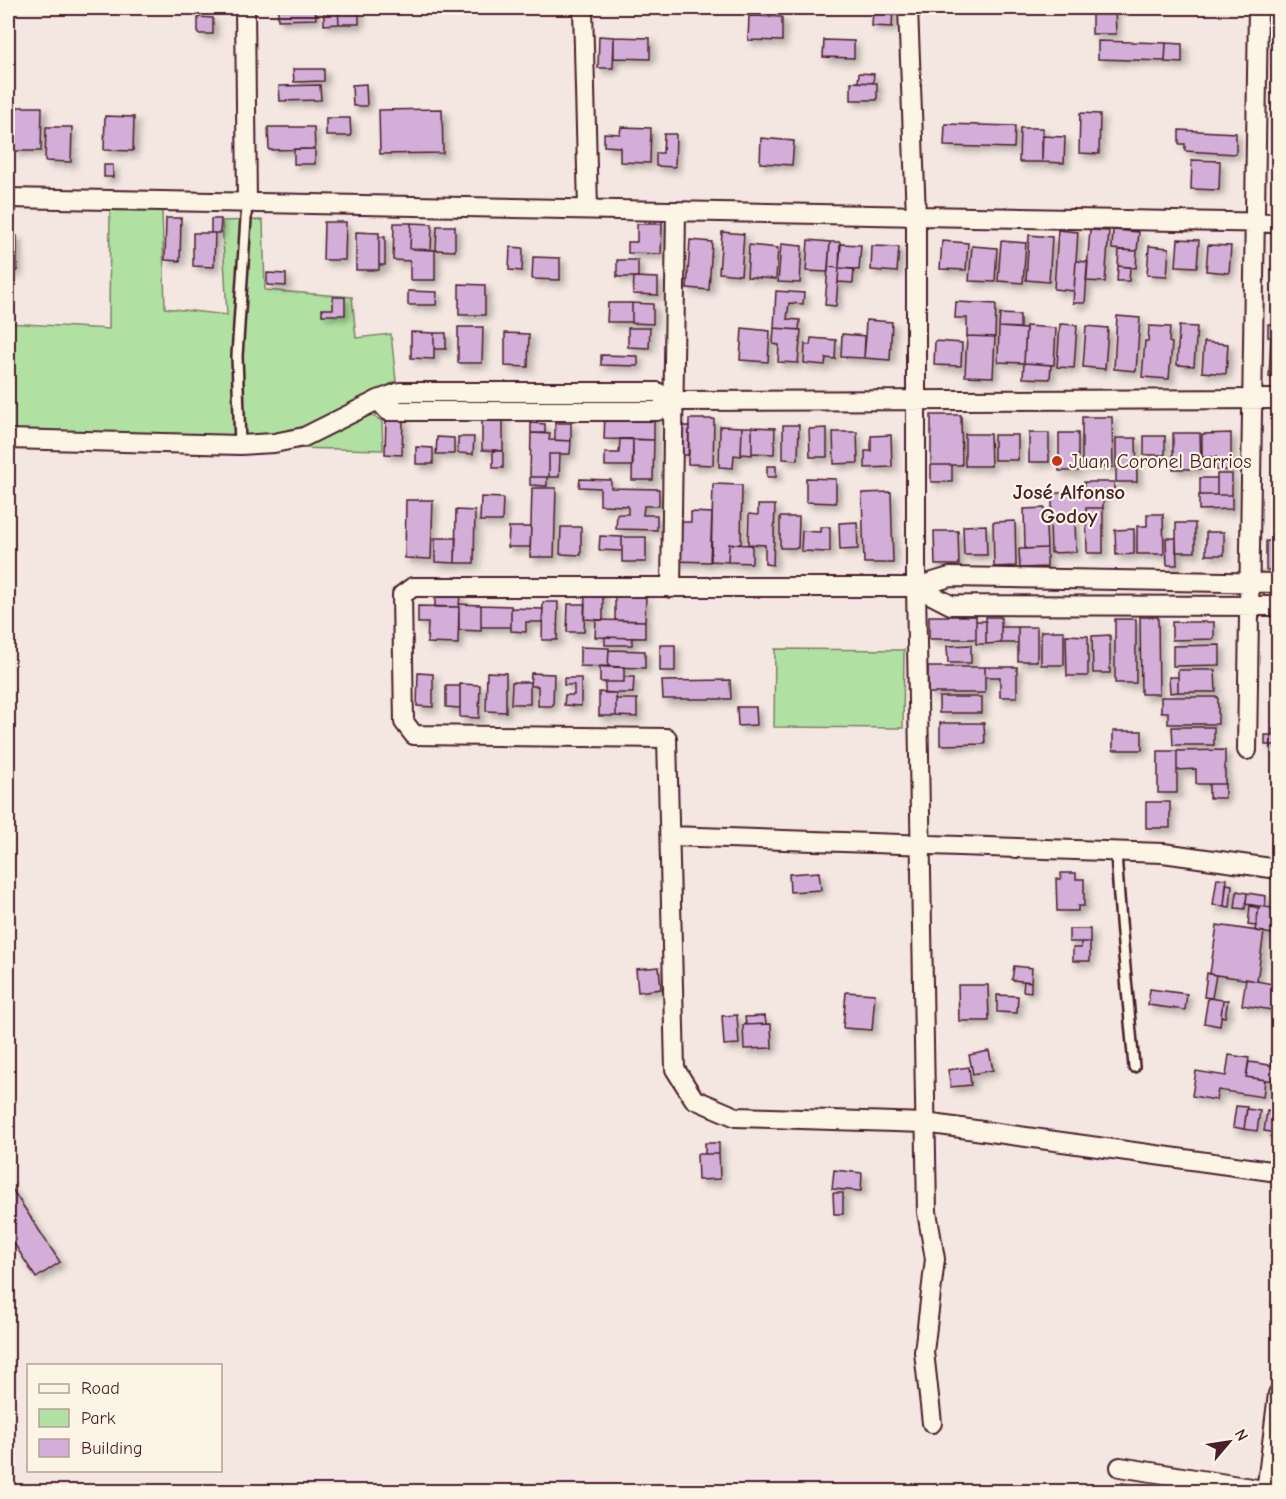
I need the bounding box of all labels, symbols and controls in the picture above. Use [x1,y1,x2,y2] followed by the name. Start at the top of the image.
[1069,450,1252,473] place label: Juan Coronel Barrios
[1050,454,1064,468] marker: Juan Coronel Barrios
[1013,480,1125,528] district label: José Alfonso Godoy
[27,1364,222,1472] legend
[81,1378,120,1399] text: Road
[81,1408,116,1429] text: Park
[1199,1412,1259,1472] north arrow
[1231,1426,1252,1444] text: N
[81,1438,143,1459] text: Building

